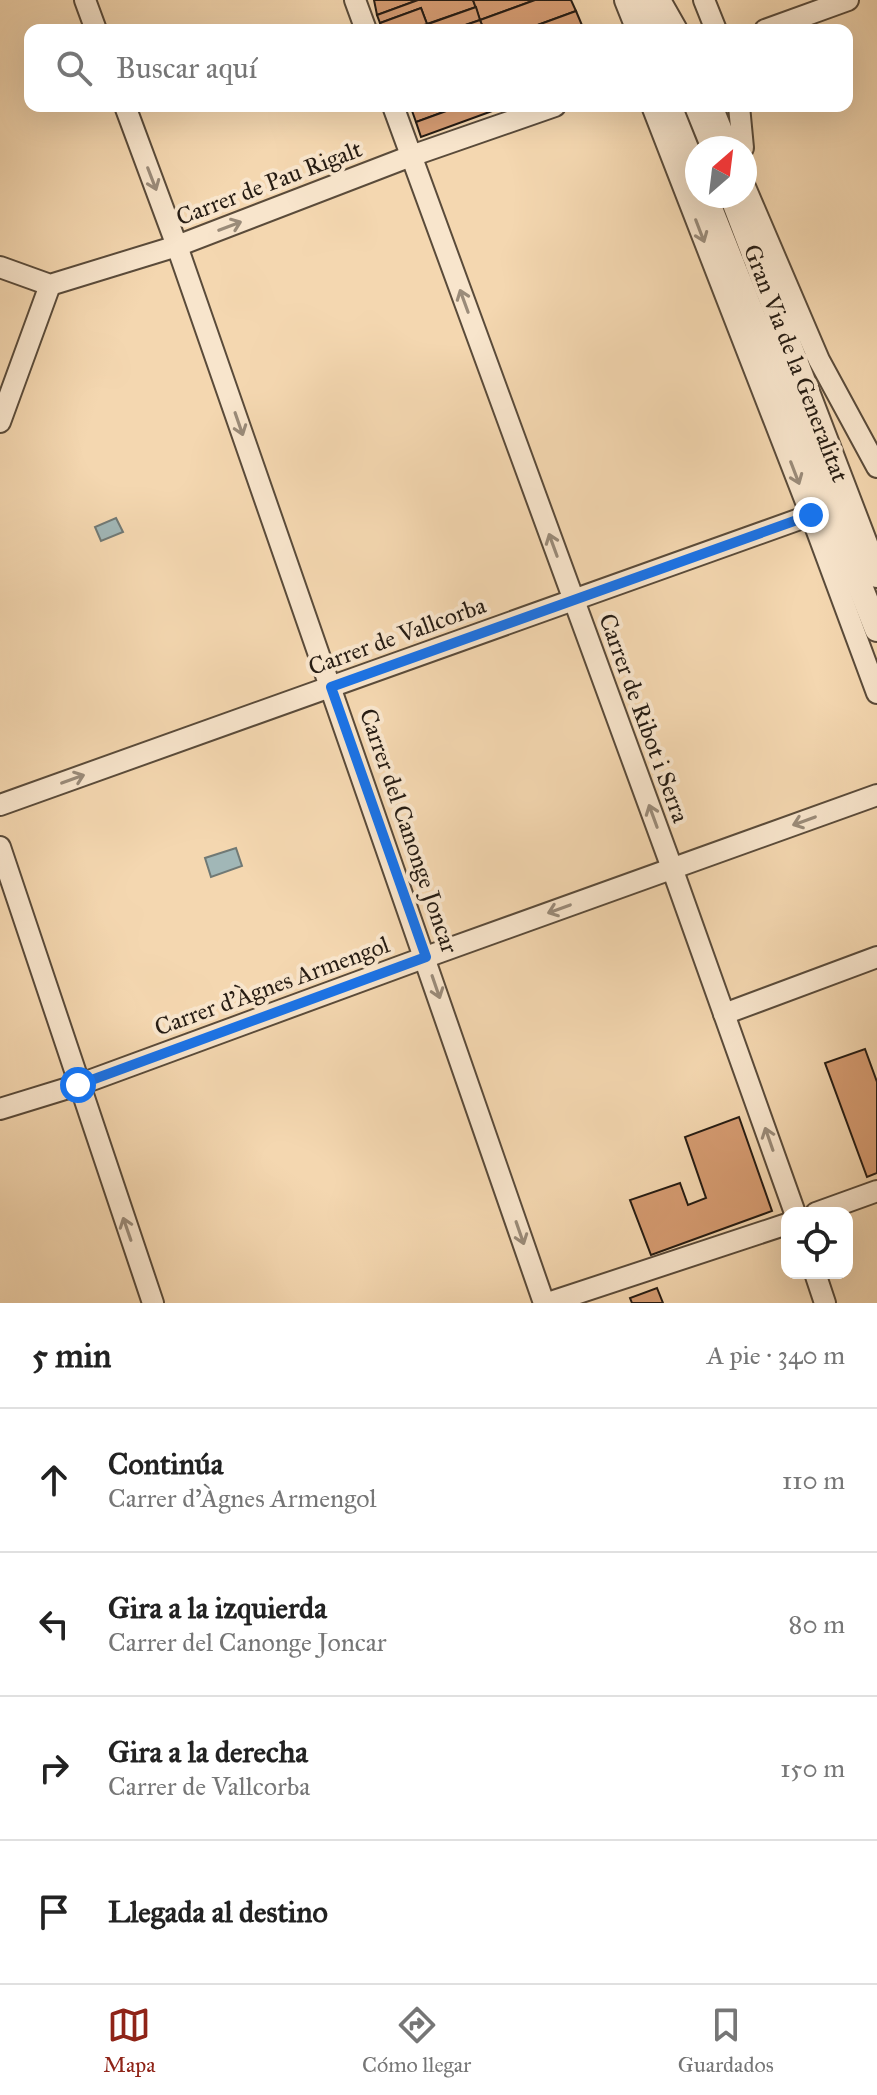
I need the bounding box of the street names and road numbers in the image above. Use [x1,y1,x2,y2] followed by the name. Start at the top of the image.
[172,134,367,232] street label: Carrer de Pau Rigalt
[737,240,855,487] street label: Gran Via de la Generalitat
[304,590,491,682] street label: Carrer de Vallcorba
[592,609,696,827] street label: Carrer de Ribot i Serra
[353,705,465,957] street label: Carrer del Canonge Joncar
[150,929,394,1042] street label: Carrer d'Àgnes Armengol

